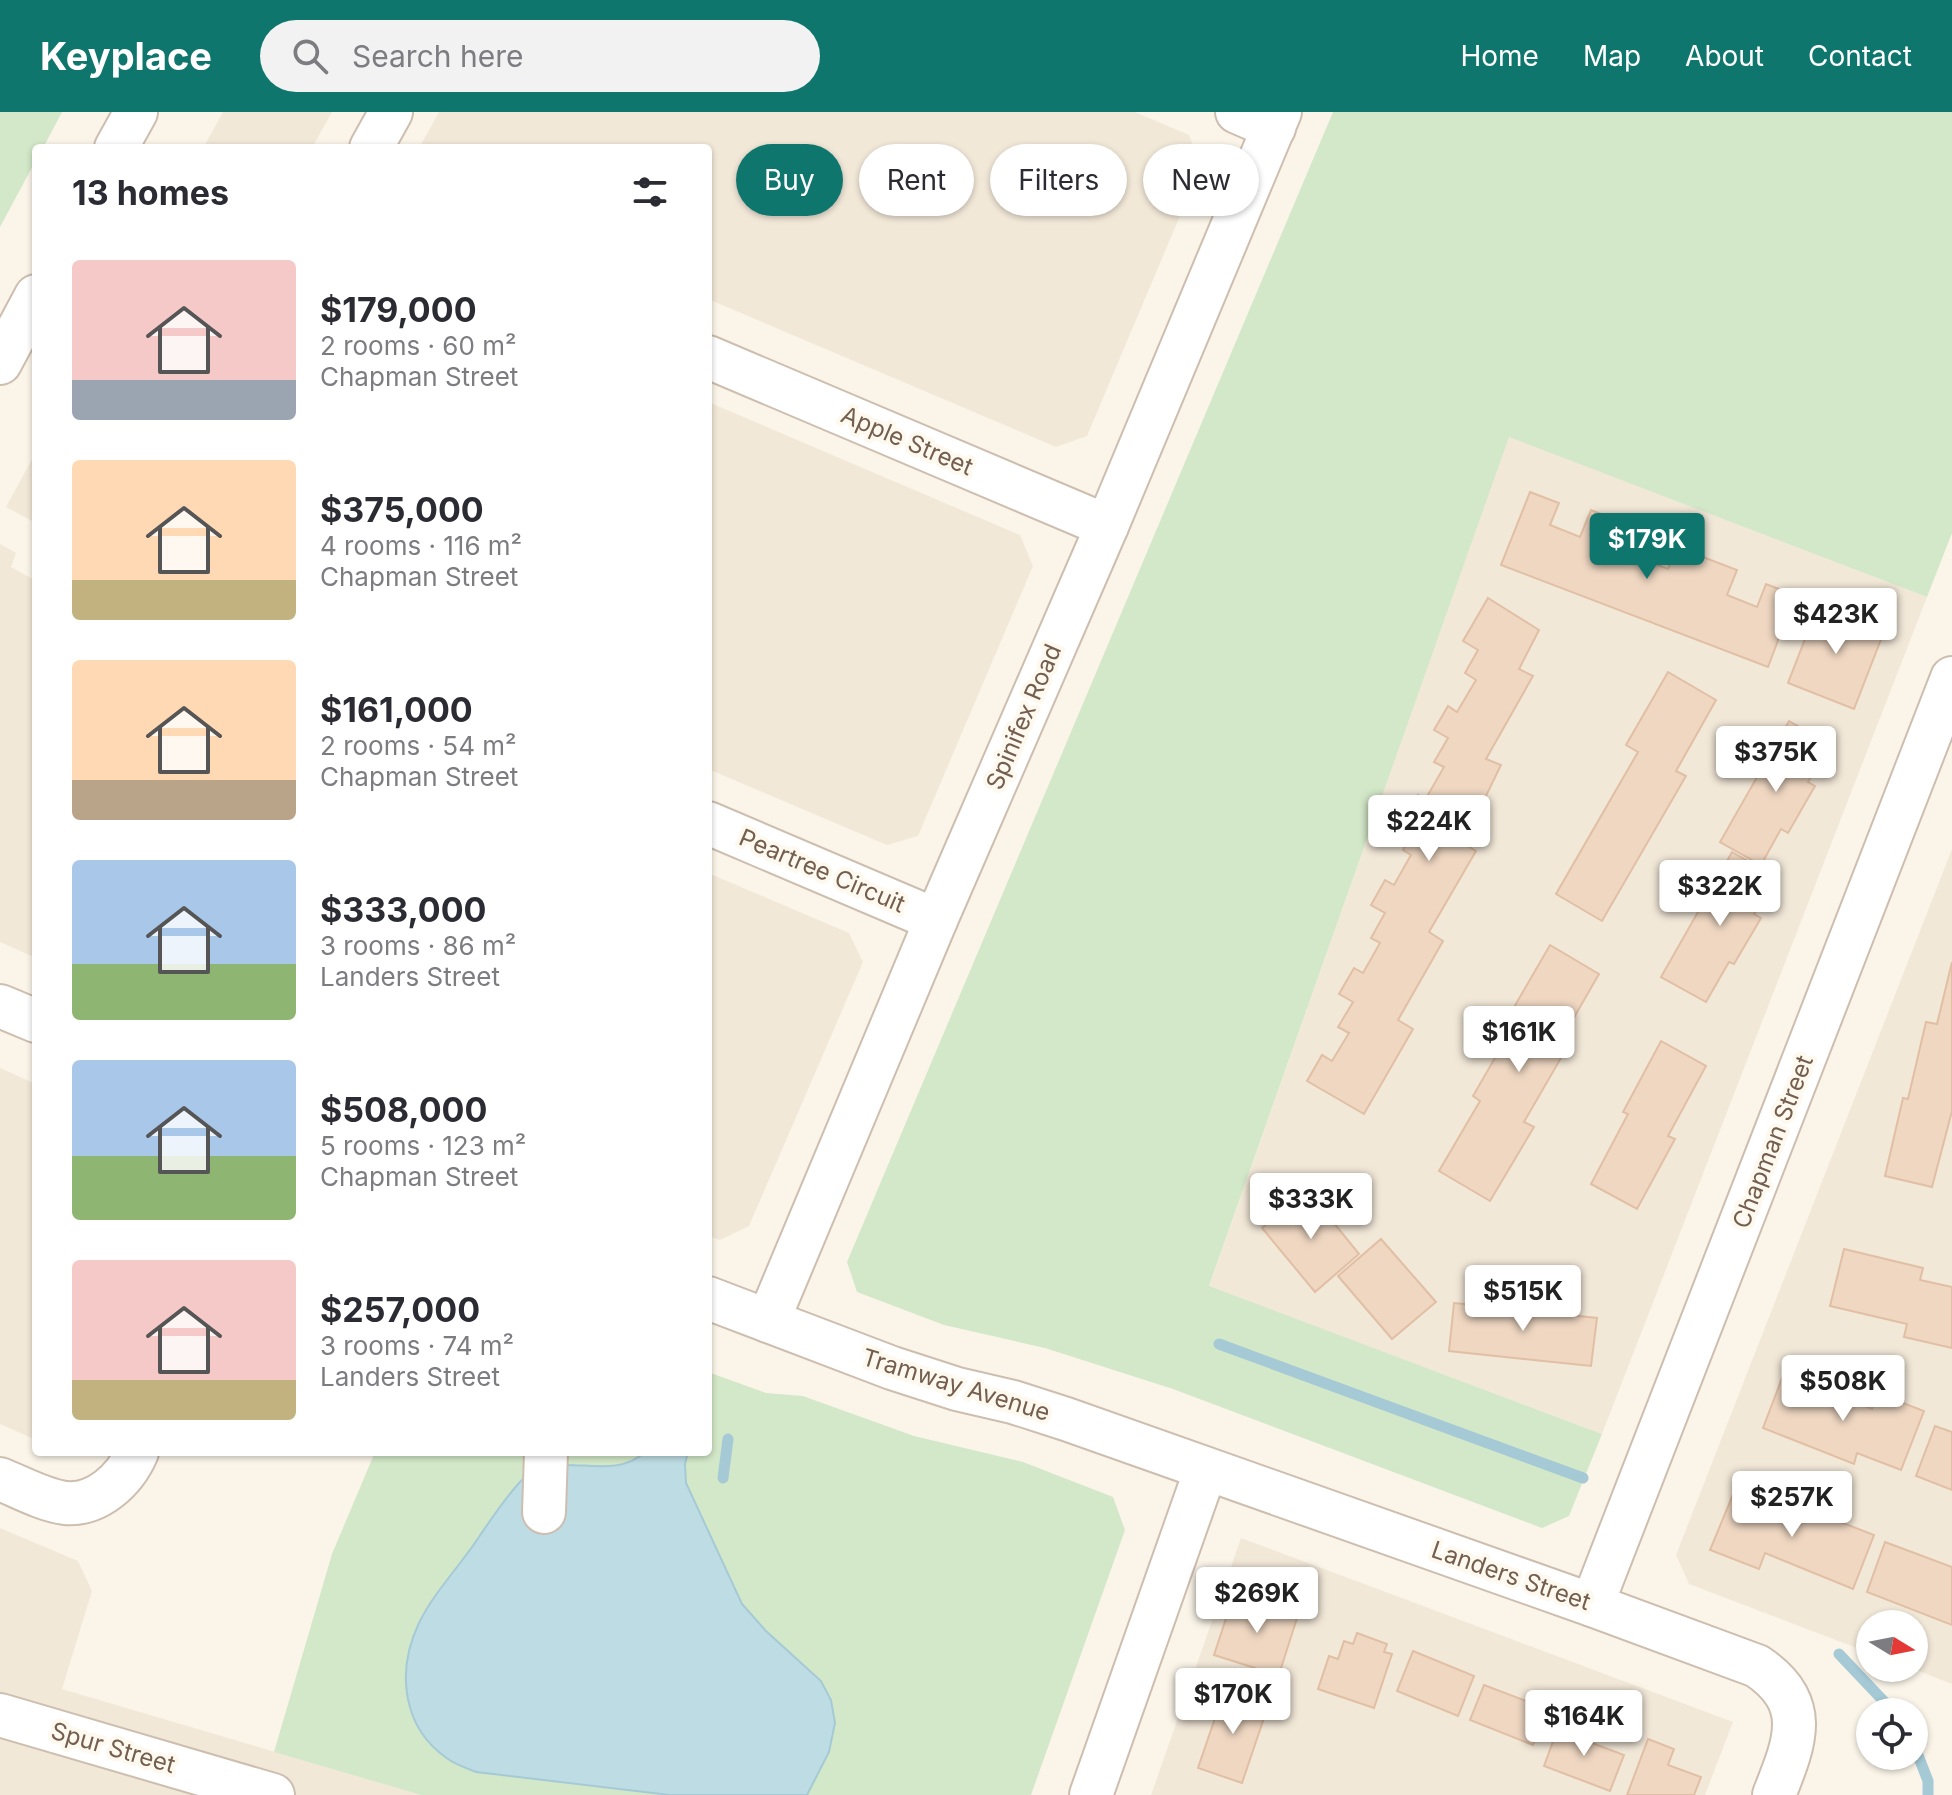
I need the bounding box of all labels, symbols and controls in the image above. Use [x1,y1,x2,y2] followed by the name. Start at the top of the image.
[260,20,820,92] search box
[40,33,212,79] text: Keyplace
[288,34,332,78] icon: search
[352,38,523,74] text: Search here
[1460,39,1539,73] text: Home
[1583,39,1641,73] text: Map
[1685,39,1764,73] text: About
[1808,39,1912,73] text: Contact
[736,144,843,216] chip: Buy
[859,144,974,216] chip: Rent
[990,144,1127,216] chip: Filters
[1143,144,1259,216] chip: New
[628,170,672,214] icon: filters
[72,172,229,213] text: 13 homes
[320,289,477,330] text: $179,000
[136,292,232,388] icon: home
[320,330,516,361] text: 2 rooms · 60 m²
[320,361,518,392] text: Chapman Street
[837,400,978,481] street label: Apple Street
[320,489,484,530] text: $375,000
[136,492,232,588] icon: home
[1591,513,1703,581] pin: $179K
[1608,523,1686,554] text: $179K
[320,530,522,561] text: 4 rooms · 116 m²
[320,561,518,592] text: Chapman Street
[1780,588,1892,656] pin: $423K
[1793,598,1879,629] text: $423K
[980,640,1067,794] street label: Spinifex Road
[320,689,473,730] text: $161,000
[136,692,232,788] icon: home
[1720,726,1832,794] pin: $375K
[320,730,517,761] text: 2 rooms · 54 m²
[1734,736,1818,767] text: $375K
[320,761,518,792] text: Chapman Street
[1373,795,1485,863] pin: $224K
[1386,805,1472,836] text: $224K
[735,823,909,919] street label: Peartree Circuit
[1664,860,1776,928] pin: $322K
[1677,870,1763,901] text: $322K
[320,889,487,930] text: $333,000
[136,892,232,988] icon: home
[320,930,516,961] text: 3 rooms · 86 m²
[320,961,500,992] text: Landers Street
[1463,1006,1575,1074] pin: $161K
[1481,1016,1557,1047] text: $161K
[1726,1051,1819,1232] street label: Chapman Street
[320,1089,487,1130] text: $508,000
[136,1092,232,1188] icon: home
[320,1130,526,1161] text: 5 rooms · 123 m²
[320,1161,518,1192] text: Chapman Street
[1255,1173,1367,1241] pin: $333K
[1268,1183,1354,1214] text: $333K
[1467,1265,1579,1333] pin: $515K
[1483,1275,1563,1306] text: $515K
[320,1289,480,1330] text: $257,000
[136,1292,232,1388] icon: home
[320,1330,514,1361] text: 3 rooms · 74 m²
[859,1342,1054,1427] street label: Tramway Avenue
[1787,1355,1899,1423] pin: $508K
[320,1361,500,1392] text: Landers Street
[1800,1365,1886,1396] text: $508K
[1736,1471,1848,1539] pin: $257K
[1750,1481,1834,1512] text: $257K
[1428,1535,1595,1616] street label: Landers Street
[1201,1567,1313,1635] pin: $269K
[1214,1577,1300,1608] text: $269K
[1856,1610,1928,1682] north arrow
[1856,1610,1928,1770] map controls
[1177,1668,1289,1736] pin: $170K
[1193,1678,1273,1709] text: $170K
[1528,1690,1640,1758] pin: $164K
[1856,1698,1928,1770] button: locate
[1543,1700,1625,1731] text: $164K
[48,1716,179,1779] street label: Spur Street

